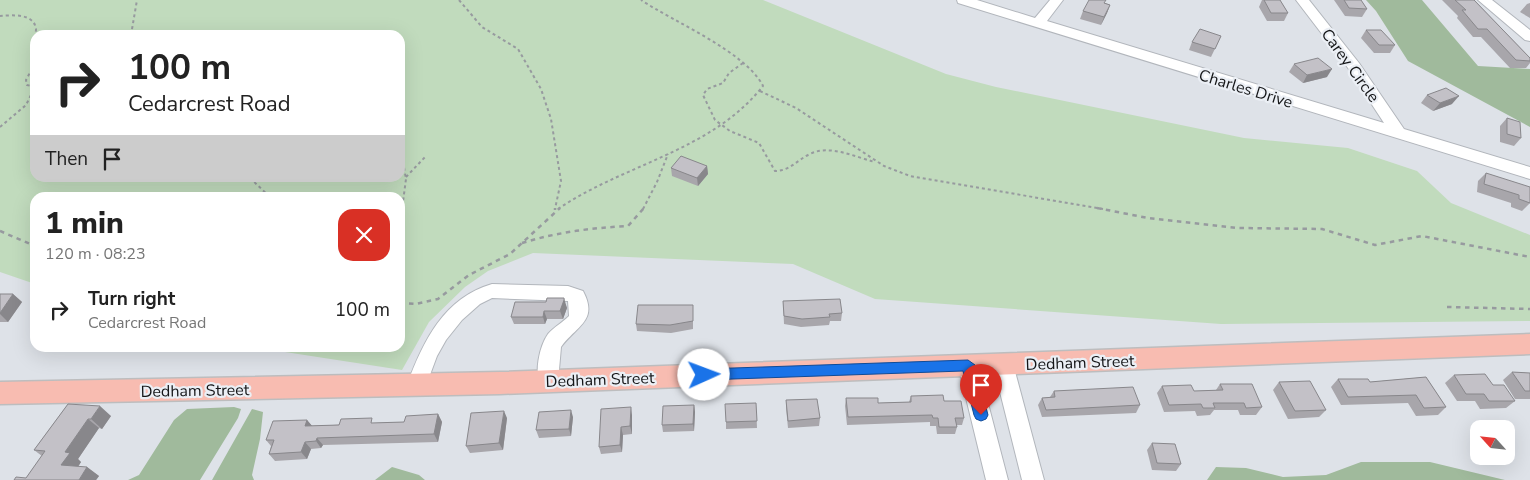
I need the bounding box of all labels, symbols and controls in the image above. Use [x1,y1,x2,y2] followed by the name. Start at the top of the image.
[1316,24,1384,107] street label: Carey Circle
[128,44,231,91] text: 100 m
[45,50,110,115] icon: right
[1196,64,1295,114] street label: Charles Drive
[128,89,291,119] text: Cedarcrest Road
[98,145,126,173] icon: arrive
[45,146,88,172] text: Then
[45,203,124,244] text: 1 min
[338,209,390,261] button: close
[45,243,146,265] text: 120 m · 08:23
[88,286,175,312] text: Turn right
[45,296,73,324] icon: right
[335,297,390,323] text: 100 m
[88,312,206,334] text: Cedarcrest Road
[677,348,729,400] position arrow
[1025,350,1135,376] street label: Dedham Street
[960,364,1002,415] pin
[545,367,655,393] street label: Dedham Street
[967,371,995,399] icon: arrive
[140,379,250,403] street label: Dedham Street
[1470,420,1515,465] north arrow
[1470,420,1515,465] map controls

